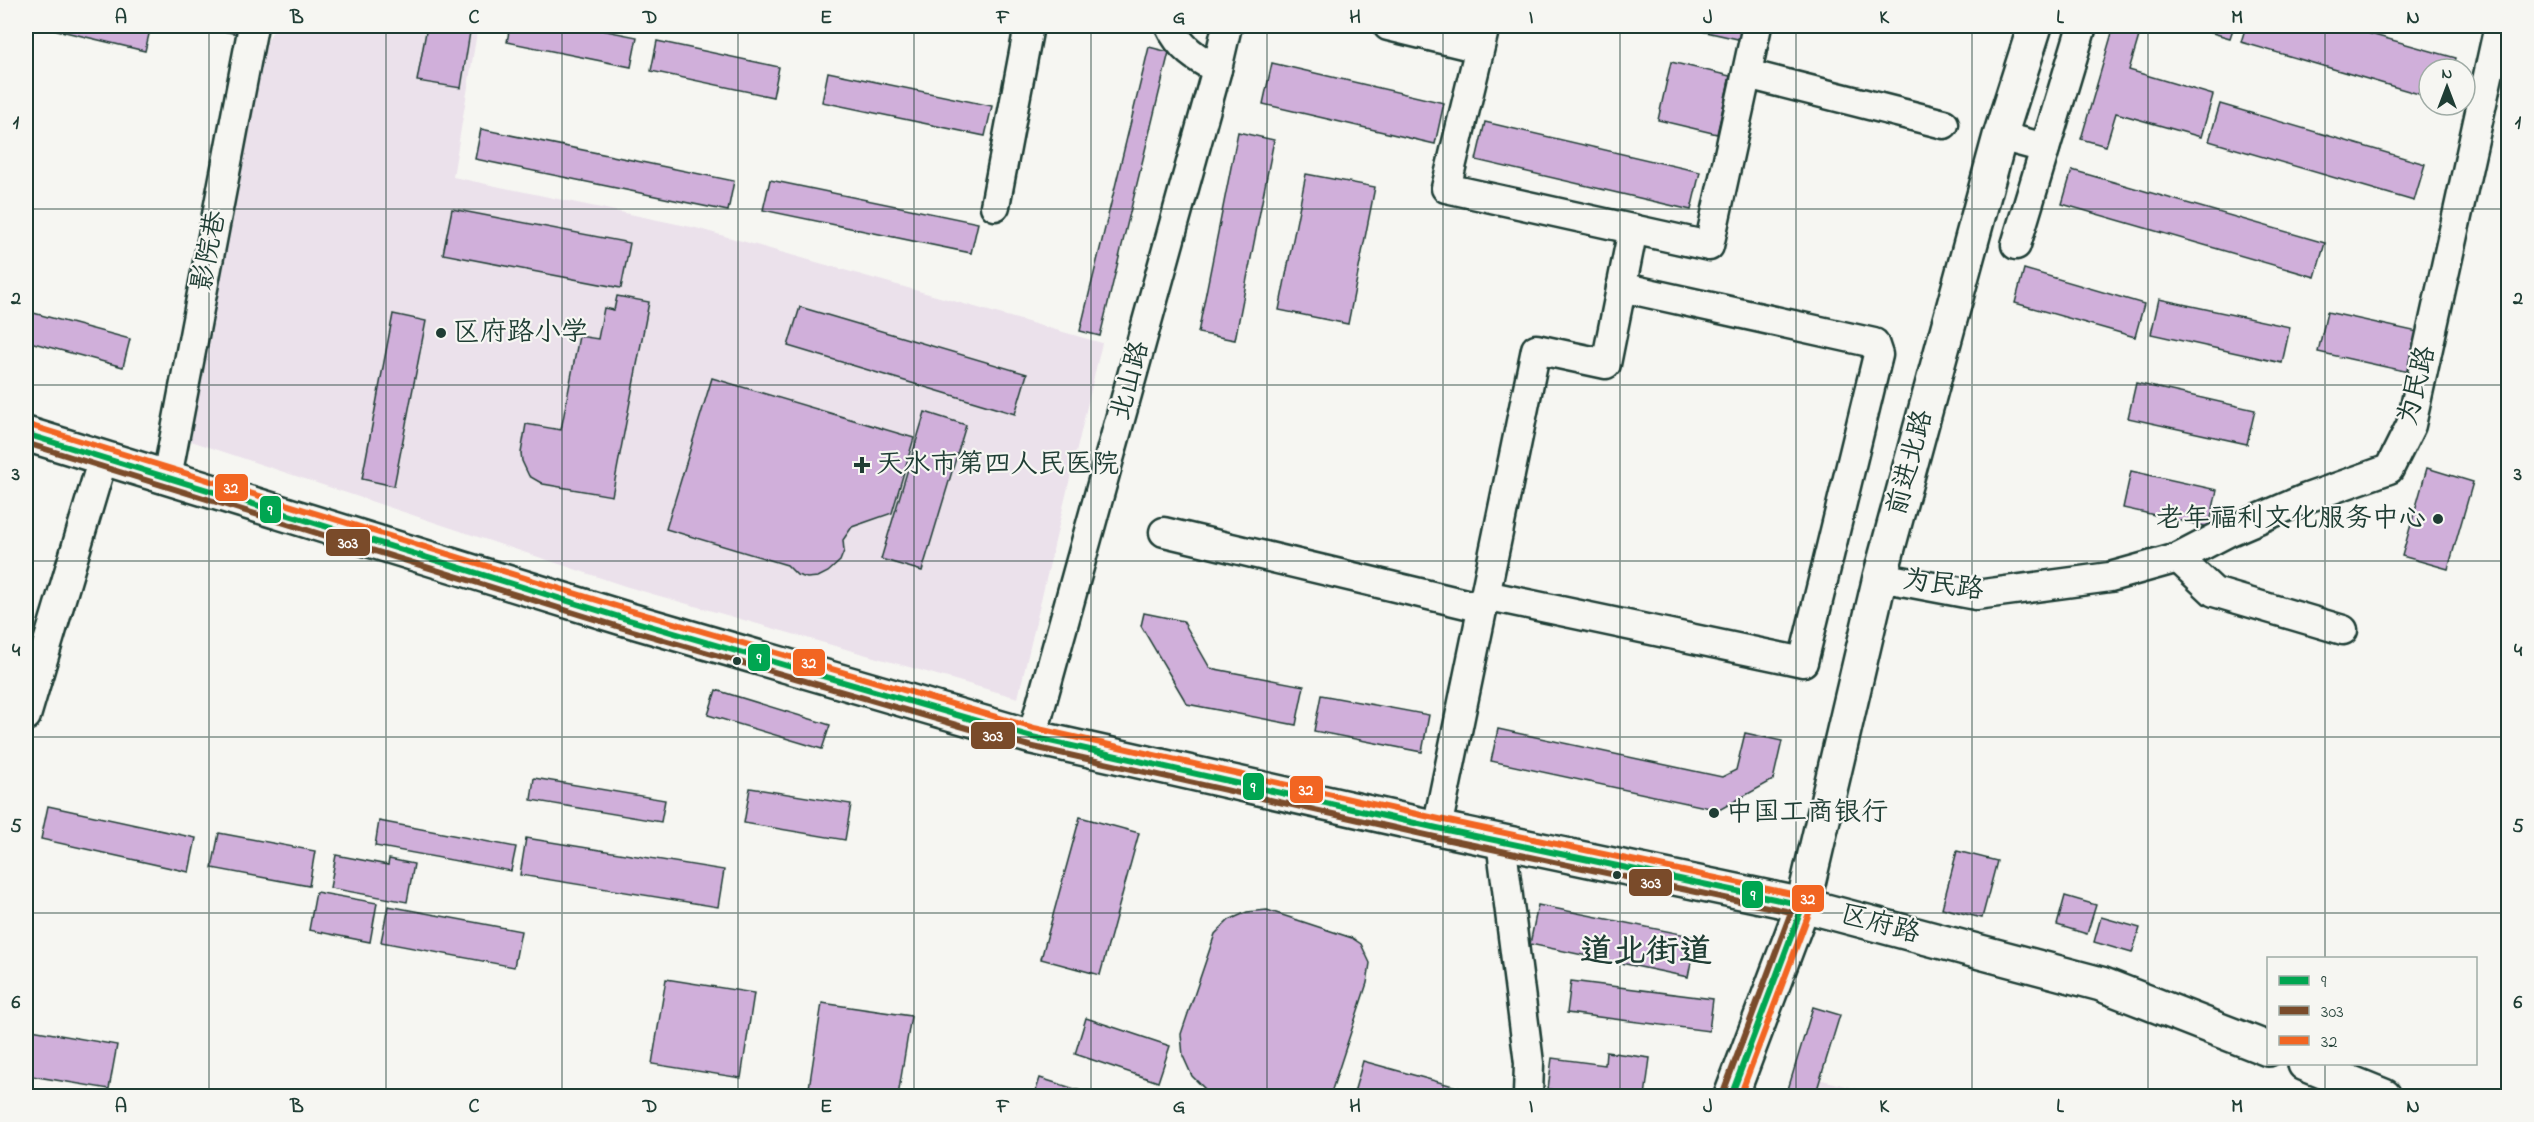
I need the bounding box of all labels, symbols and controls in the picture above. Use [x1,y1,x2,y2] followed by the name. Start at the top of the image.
[115,4,127,33] text: A
[289,4,304,33] text: B
[469,4,480,33] text: C
[642,4,657,33] text: D
[820,4,832,33] text: E
[996,4,1010,33] text: F
[1173,4,1186,33] text: G
[1349,4,1361,33] text: H
[1529,4,1534,33] text: I
[1703,4,1713,33] text: J
[1879,4,1890,33] text: K
[2056,4,2064,33] text: L
[2231,4,2243,33] text: M
[2406,4,2420,33] text: N
[2417,57,2477,117] north arrow
[2442,62,2453,86] text: N
[13,109,20,138] text: 1
[2515,109,2522,138] text: 1
[183,208,237,294] street label: 影院巷
[10,285,21,314] text: 2
[2512,285,2523,314] text: 2
[453,314,588,353] place label: 区府路小学
[434,326,448,340] marker: 区府路小学
[1102,337,1160,425] street label: 北山路
[2389,342,2447,430] street label: 为民路
[1878,406,1944,520] street label: 前进北路
[876,446,1119,485] place label: 天水市第四人民医院
[853,456,871,474] marker: 天水市第四人民医院
[11,461,20,490] text: 3
[2513,461,2522,490] text: 3
[214,473,249,502] line badge: 32
[223,477,238,501] text: 32
[259,495,282,524] line badge: 9
[267,499,273,523] text: 9
[2156,500,2426,539] place label: 老年福利文化服务中心
[2431,512,2445,526] marker: 老年福利文化服务中心
[325,528,371,557] line badge: 303
[337,532,358,556] text: 303
[1900,561,1986,611] street label: 为民路
[12,637,21,666] text: 4
[2514,637,2523,666] text: 4
[747,643,771,672] line badge: 9
[756,647,762,671] text: 9
[792,648,826,677] line badge: 32
[801,652,816,676] text: 32
[731,655,743,667] unlabelled marker
[970,721,1016,750] line badge: 303
[982,725,1003,749] text: 303
[1242,772,1265,801] line badge: 9
[1289,775,1324,804] line badge: 32
[1250,776,1256,800] text: 9
[1298,779,1313,803] text: 32
[1726,794,1888,833] place label: 中国工商银行
[1707,806,1721,820] marker: 中国工商银行
[10,813,22,842] text: 5
[2512,813,2524,842] text: 5
[1628,868,1673,897] line badge: 303
[1611,869,1623,881] unlabelled marker
[1640,872,1661,896] text: 303
[1741,880,1764,909] line badge: 9
[1750,884,1756,908] text: 9
[1791,884,1825,913] line badge: 32
[1800,888,1815,912] text: 32
[1836,896,1924,954] street label: 区府路
[1580,929,1712,977] district label: 道北街道
[2267,957,2477,1065] legend
[2321,970,2327,996] text: 9
[12,989,21,1018] text: 6
[2514,989,2523,1018] text: 6
[2321,1000,2344,1026] text: 303
[2321,1030,2337,1056] text: 32
[115,1093,127,1122] text: A
[289,1093,304,1122] text: B
[469,1093,480,1122] text: C
[642,1093,657,1122] text: D
[820,1093,832,1122] text: E
[996,1093,1010,1122] text: F
[1173,1093,1186,1122] text: G
[1349,1093,1361,1122] text: H
[1529,1093,1534,1122] text: I
[1703,1093,1713,1122] text: J
[1879,1093,1890,1122] text: K
[2056,1093,2064,1122] text: L
[2231,1093,2243,1122] text: M
[2406,1093,2420,1122] text: N

